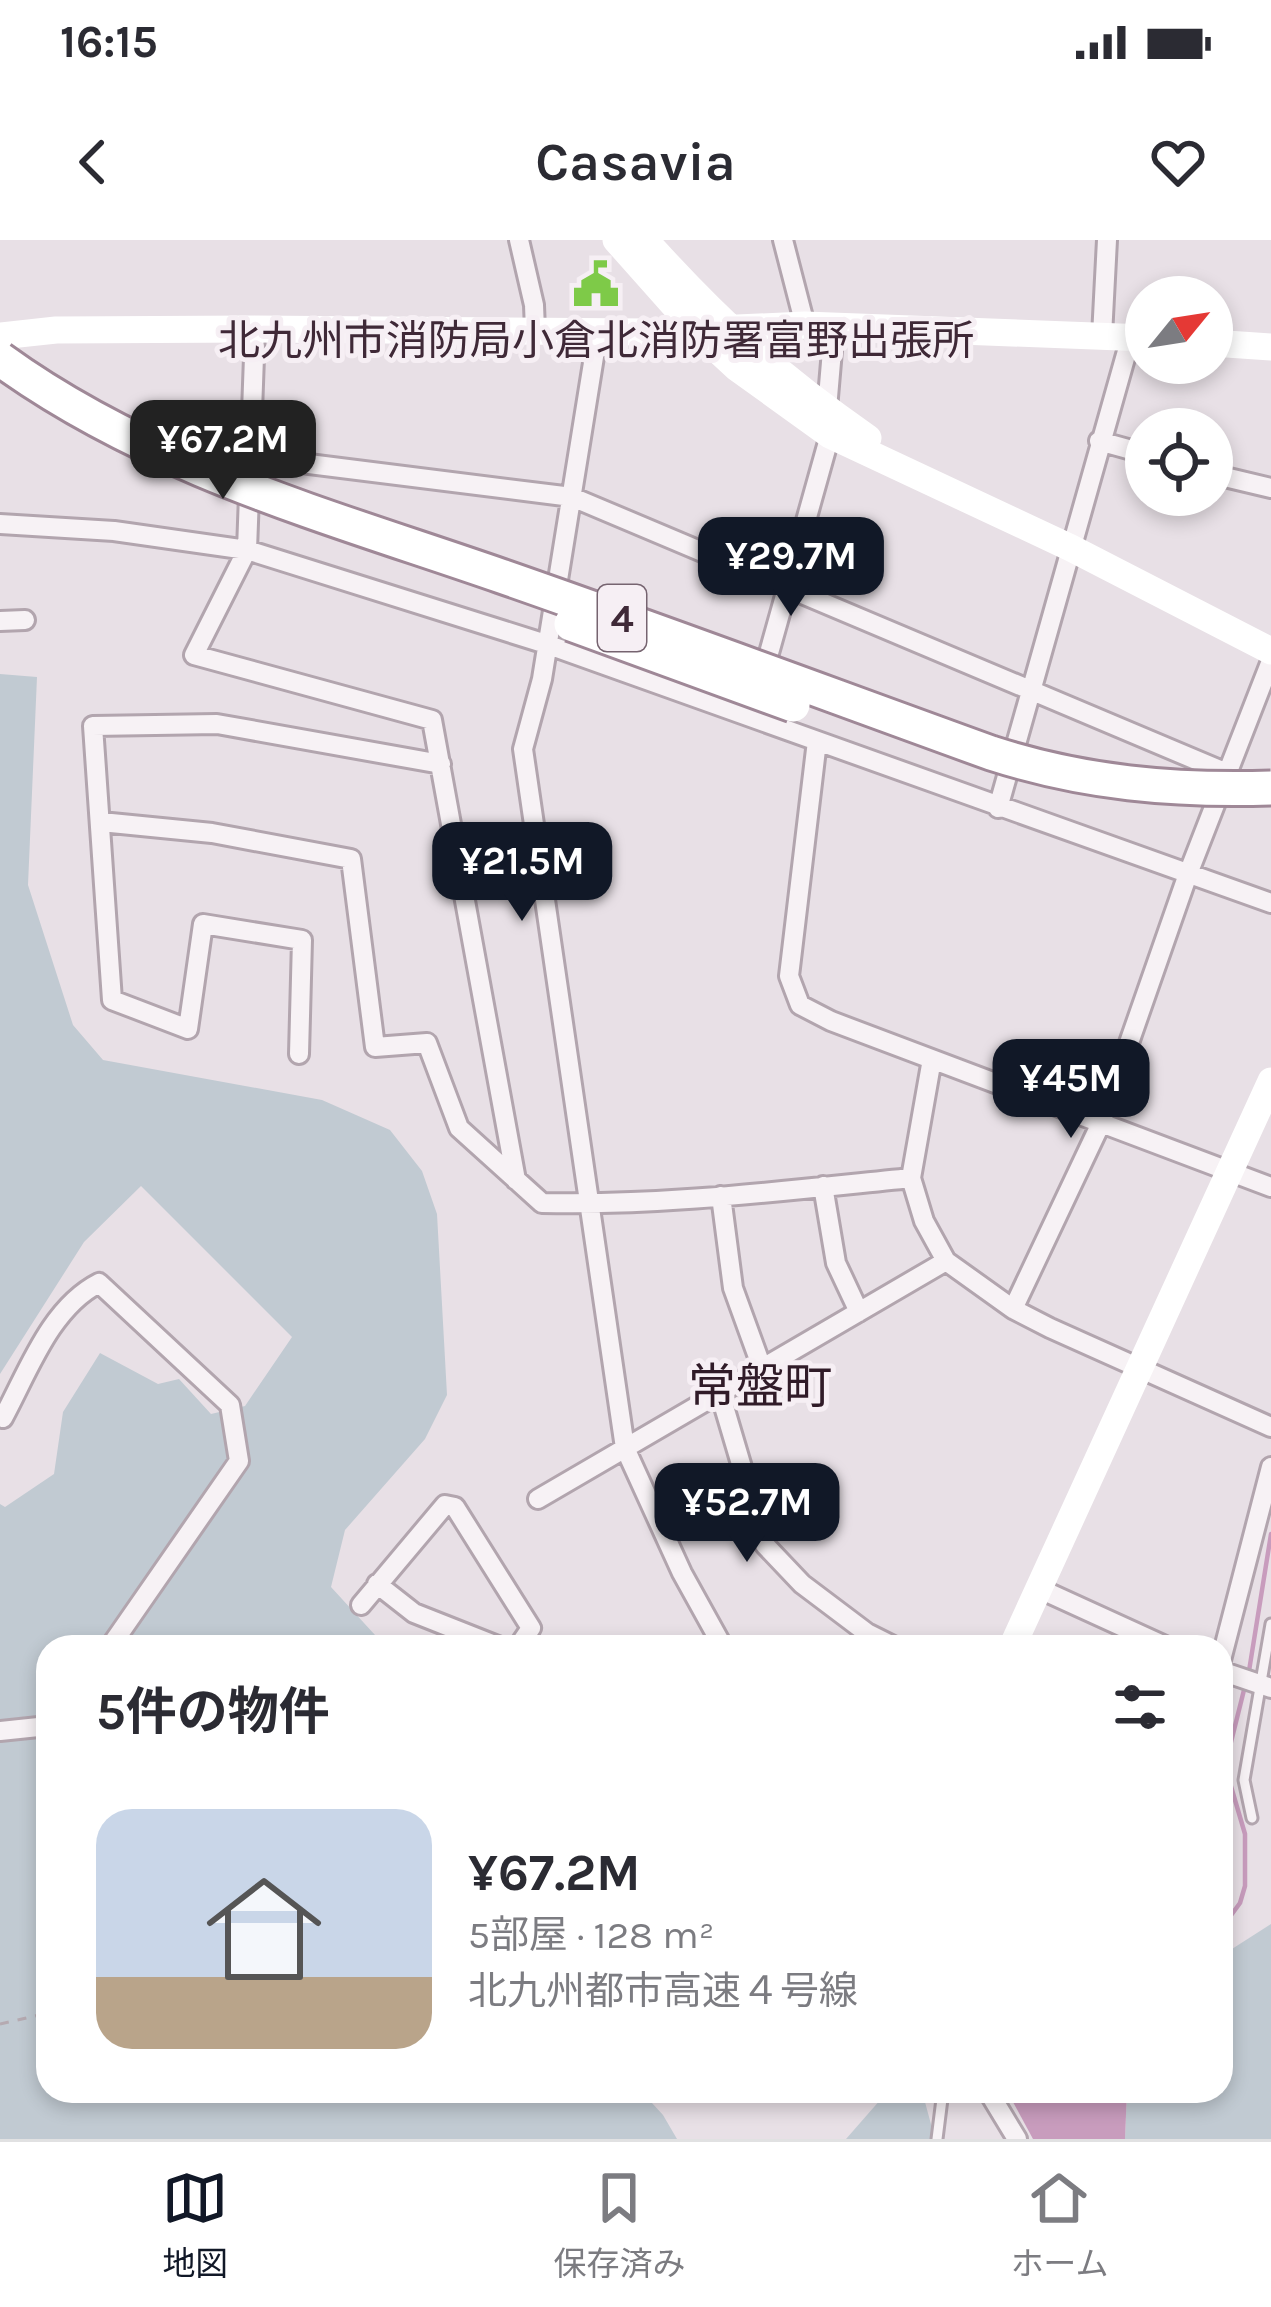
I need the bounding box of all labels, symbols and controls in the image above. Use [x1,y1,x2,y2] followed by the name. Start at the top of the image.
[60,16,158,68] text: 16:15
[60,129,126,195] icon: back
[1145,129,1211,195] icon: heart
[535,130,736,194] text: Casavia
[571,259,621,309] public building icon: 北九州市消防局小倉北消防署富野出張所
[1125,276,1233,384] north arrow
[1125,276,1233,516] map controls
[218,316,974,366] place label: 北九州市消防局小倉北消防署富野出張所
[125,400,321,502] pin: ¥67.2M
[1125,408,1233,516] button: locate
[157,416,289,462] text: ¥67.2M
[693,517,889,619] pin: ¥29.7M
[725,533,857,579] text: ¥29.7M
[598,585,646,651] road number: 4
[424,822,620,924] pin: ¥21.5M
[459,838,585,884] text: ¥21.5M
[1000,1039,1142,1141] pin: ¥45M
[1020,1055,1122,1101] text: ¥45M
[688,1359,832,1415] district label: 常盤町
[649,1463,845,1565] pin: ¥52.7M
[681,1479,813,1525] text: ¥52.7M
[1107,1674,1173,1740] icon: filters
[96,1682,330,1742] text: 5件の物件
[468,1843,641,1903] text: ¥67.2M
[192,1857,336,2001] icon: home
[468,1912,714,1958] text: 5部屋 · 128 m²
[468,1968,858,2014] text: 北九州都市高速４号線
[162,2165,228,2285] tab: 地図
[553,2165,685,2285] tab: 保存済み
[1010,2165,1108,2285] tab: ホーム

